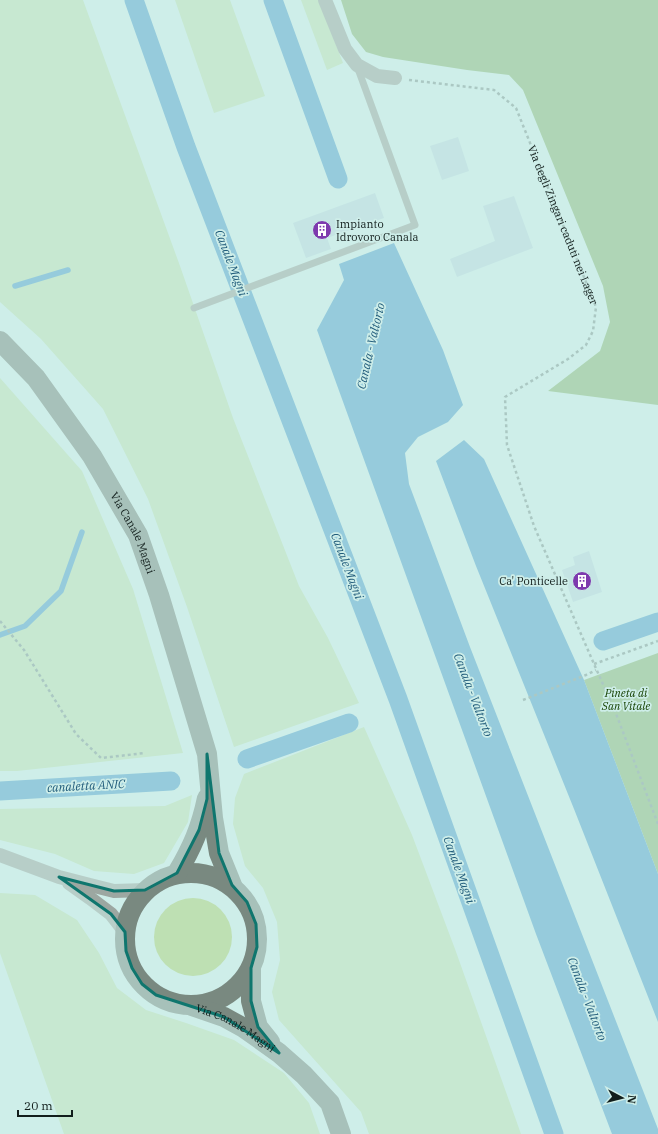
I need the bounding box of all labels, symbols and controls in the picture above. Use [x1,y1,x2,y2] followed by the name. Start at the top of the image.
[525,143,601,307] street label: Via degli Zingari caduti nei Lager
[336,217,418,244] place label: Impianto Idrovoro Canala
[311,219,333,241] building icon: Impianto Idrovoro Canala
[212,227,251,299] water label: Canale Magni
[353,301,388,391] water label: Canala - Valtorto
[108,489,158,576] street label: Via Canale Magni
[328,530,367,602] water label: Canale Magni
[571,570,593,592] building icon: Ca' Ponticelle
[499,574,568,588] place label: Ca' Ponticelle
[451,651,496,739] water label: Canala - Valtorto
[601,686,650,713] park label: Pineta di San Vitale
[47,776,126,795] water label: canaletta ANIC
[440,834,479,906] water label: Canale Magni
[565,955,610,1043] water label: Canala - Valtorto
[194,1001,278,1055] street label: Via Canale Magni
[602,1078,642,1118] north arrow
[18,1092,72,1118] scale bar
[624,1094,639,1105] text: N
[24,1098,53,1113] text: 20 m

